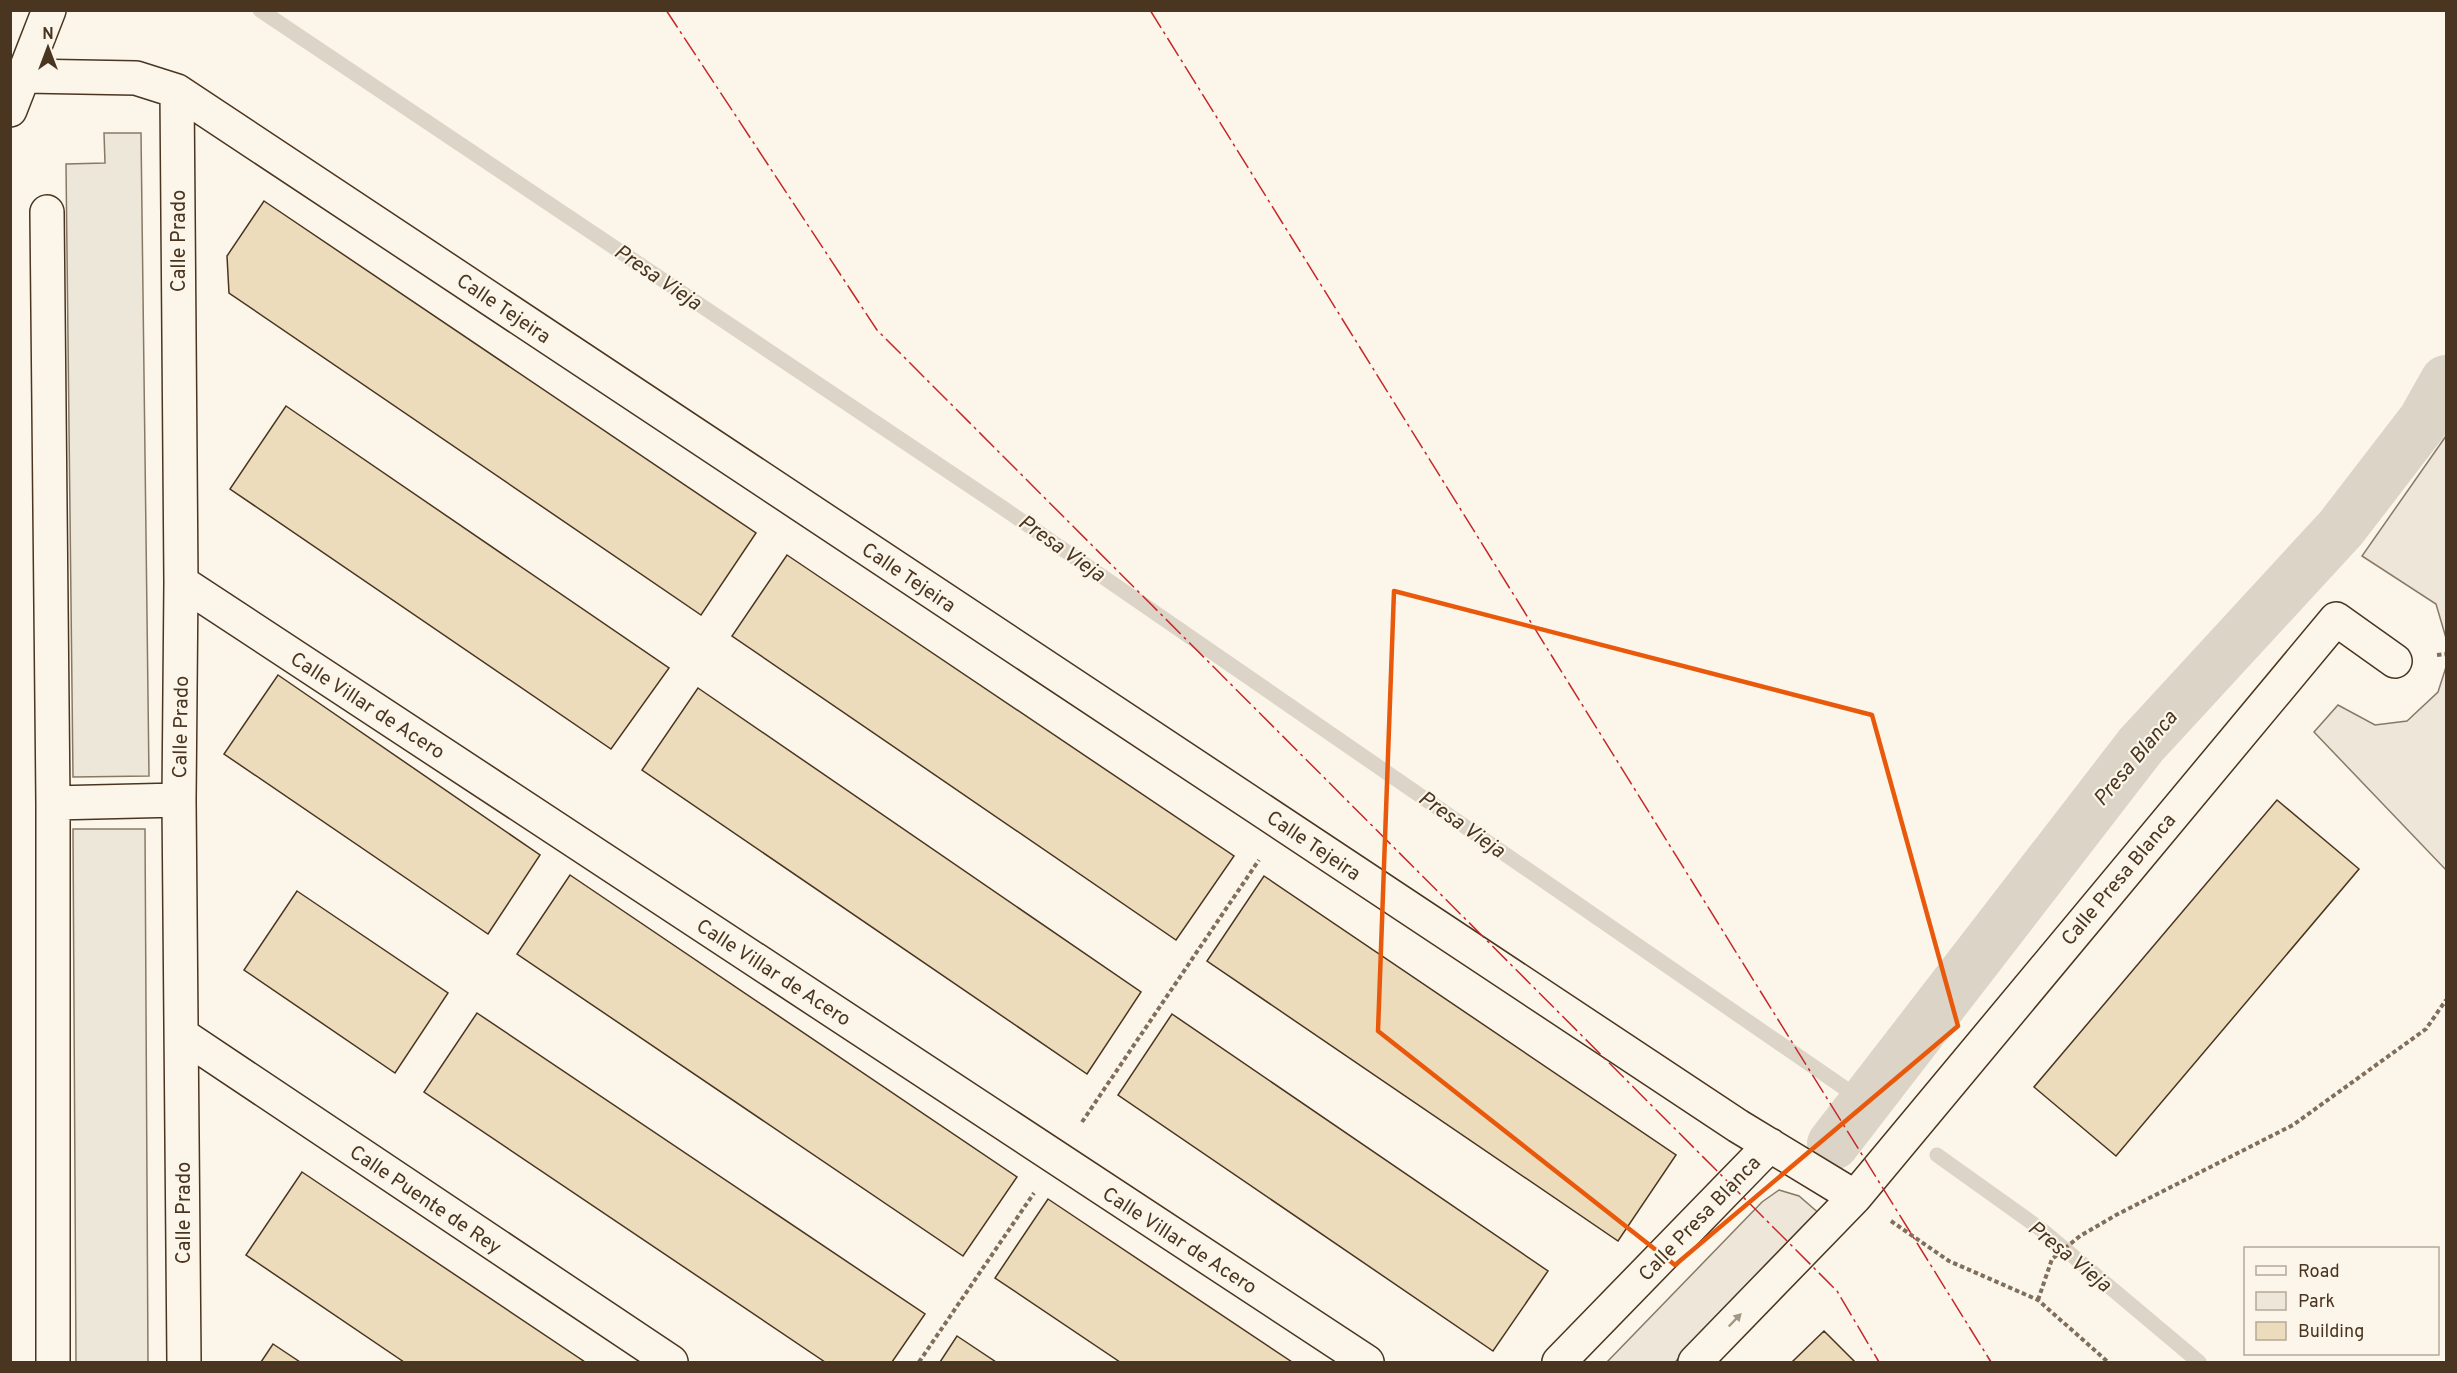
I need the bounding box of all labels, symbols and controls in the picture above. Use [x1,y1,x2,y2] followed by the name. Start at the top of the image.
[18,18,78,78] north arrow
[42,25,54,45] text: N
[167,190,193,292] street label: Calle Prado
[608,239,706,317] water label: Presa Vieja
[451,269,555,351] street label: Calle Tejeira
[1012,509,1110,589] water label: Presa Vieja
[856,538,960,620] street label: Calle Tejeira
[285,647,449,766] street label: Calle Villar de Acero
[168,676,196,779] street label: Calle Prado
[2088,705,2184,813] water label: Presa Blanca
[1412,785,1510,865] water label: Presa Vieja
[1261,806,1365,888] street label: Calle Tejeira
[2056,809,2183,952] street label: Calle Presa Blanca
[691,914,855,1033] street label: Calle Villar de Acero
[344,1140,506,1261] street label: Calle Puente de Rey
[1634,1151,1767,1288] street label: Calle Presa Blanca
[172,1162,198,1264] street label: Calle Prado
[1097,1182,1261,1301] street label: Calle Villar de Acero
[2022,1215,2117,1299] water label: Presa Vieja
[2244,1247,2439,1355] legend
[2298,1261,2340,1284] text: Road
[2298,1291,2335,1314] text: Park
[1728,1314,1742,1328] one-way arrow
[2298,1321,2364,1344] text: Building

